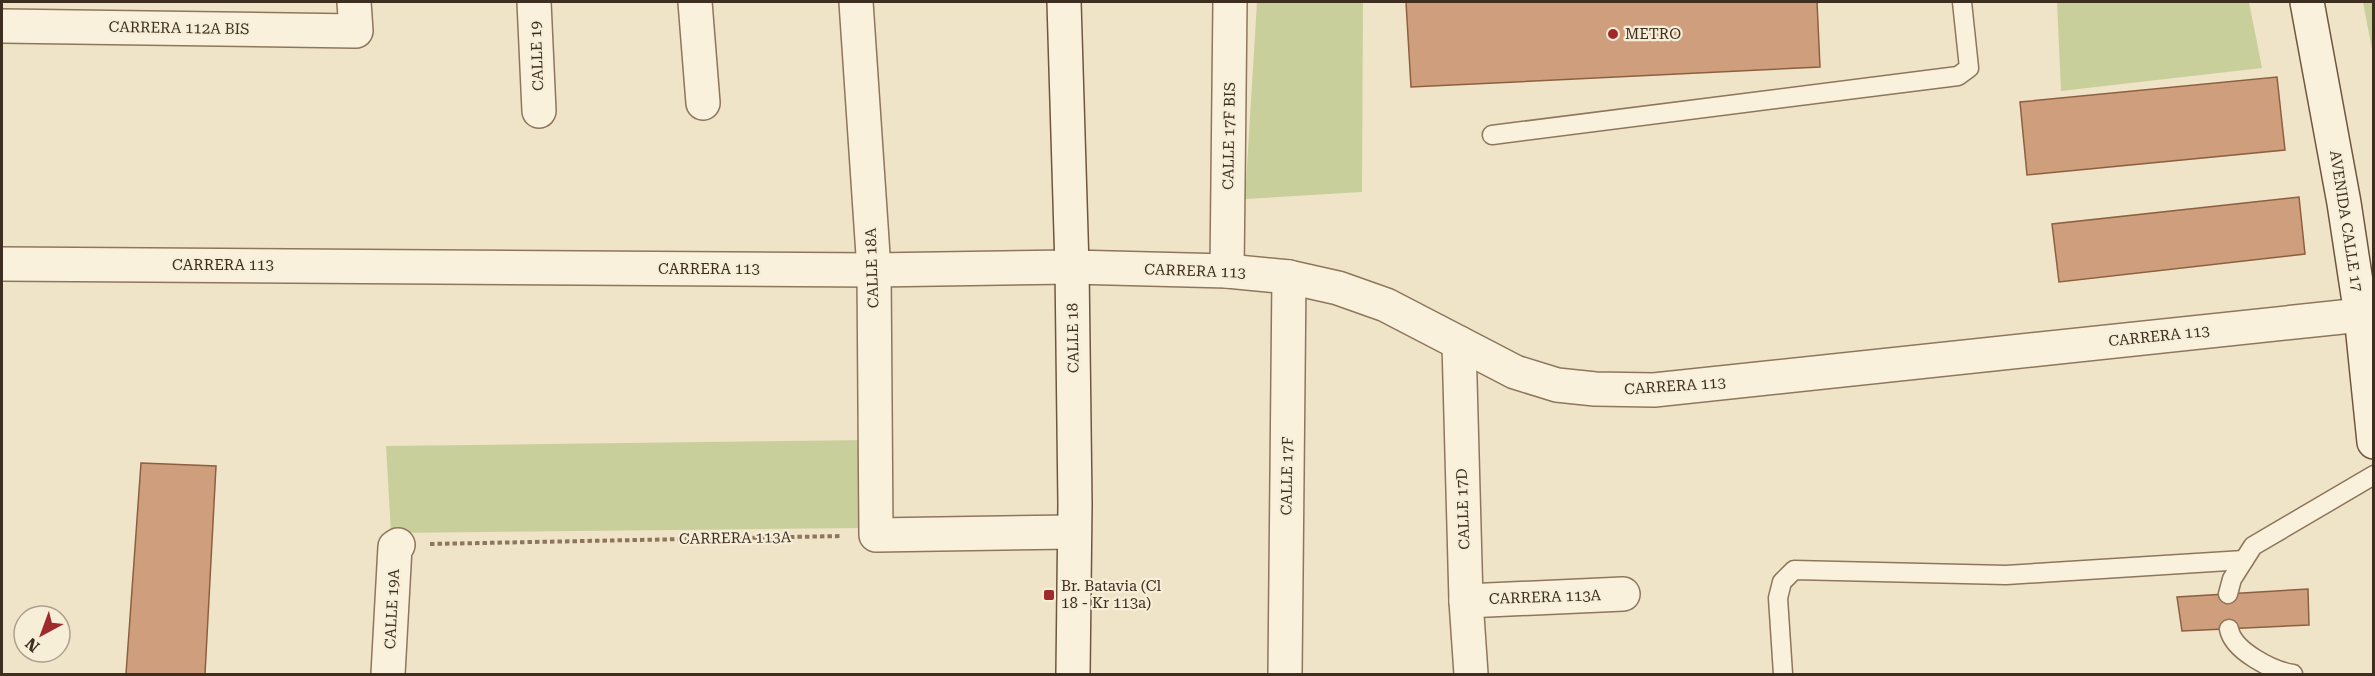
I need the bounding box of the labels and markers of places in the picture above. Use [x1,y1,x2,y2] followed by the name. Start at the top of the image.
[1625,25,1681,43] place label: METRO
[1606,27,1620,41] marker: METRO
[1061,577,1162,612] place label: Br. Batavia (Cl 18 - Kr 113a)
[1042,588,1056,602] marker: Br. Batavia (Cl 18 - Kr 113a)

